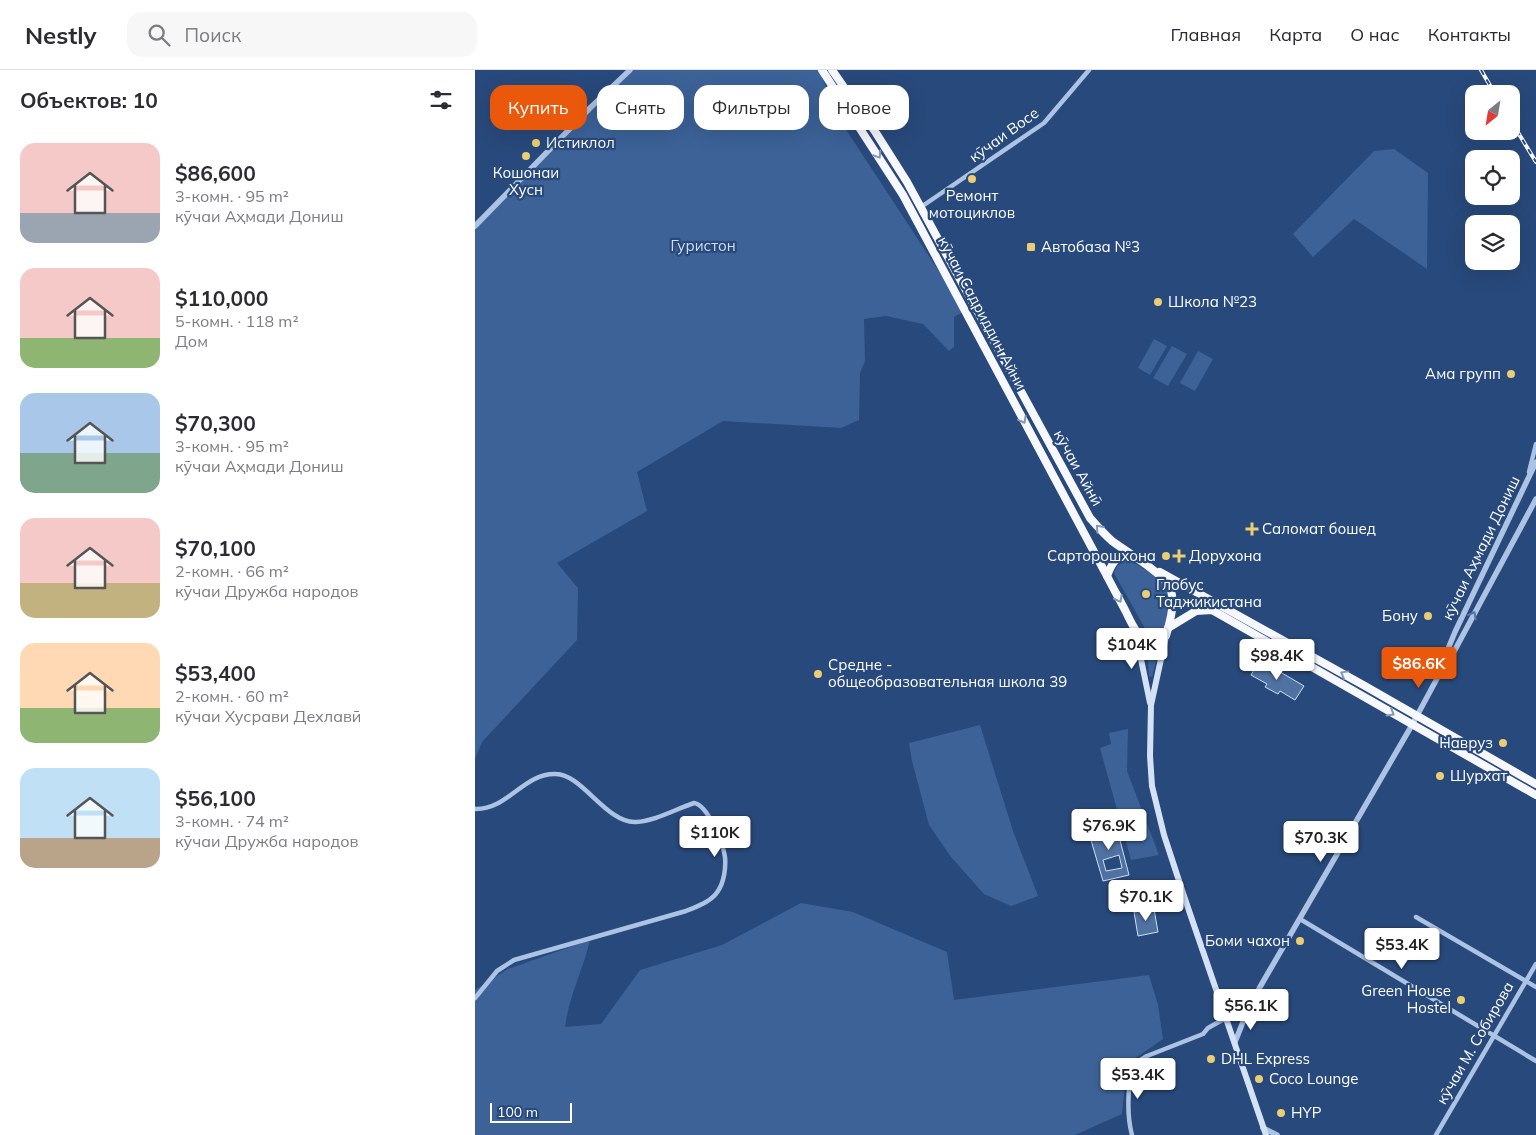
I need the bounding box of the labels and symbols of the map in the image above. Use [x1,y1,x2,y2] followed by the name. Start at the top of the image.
[1465,85,1520,140] north arrow
[965,103,1042,166] street label: кӯчаи Восе
[546,133,615,152] place label: Истиклол
[530,137,542,149] marker: Истиклол
[872,149,881,158] one-way arrow
[520,150,532,162] marker: Кошонаи Хусн
[493,163,559,199] place label: Кошонаи Хусн
[966,173,978,185] marker: Ремонт мотоциклов
[929,186,1015,222] place label: Ремонт мотоциклов
[934,233,1031,393] street label: кӯчаи Садриддин Айни
[670,236,736,255] park label: Гуристон
[1041,237,1140,256] place label: Автобаза №3
[1025,241,1037,253] marker: Автобаза №3
[1168,292,1257,311] place label: Школа №23
[1152,296,1164,308] marker: Школа №23
[1425,364,1501,383] place label: Ама групп
[1505,368,1517,380] marker: Ама групп
[1017,415,1027,424] one-way arrow
[1050,426,1107,509] street label: кӯчаи Айнӣ
[1437,473,1524,623] street label: кӯчаи Аҳмади Дониш
[1262,519,1376,538] place label: Саломат бошед
[1246,523,1258,535] marker: Саломат бошед
[1096,524,1105,533] one-way arrow
[1047,546,1156,565] place label: Сарторошхона
[1189,546,1262,565] place label: Дорухона
[1160,550,1172,562] marker: Сарторошхона
[1173,550,1185,562] marker: Дорухона
[1156,575,1262,611] place label: Глобус Таджикистана
[1140,588,1152,600] marker: Глобус Таджикистана
[1113,594,1123,603] one-way arrow
[1382,606,1418,625] place label: Бону
[1422,610,1434,622] marker: Бону
[1467,612,1477,621] one-way arrow
[1097,628,1167,670] pin: $104K
[1236,638,1318,681] pin: $98.4K
[1378,646,1460,689] pin: $86.6K
[828,655,1067,691] place label: Средне - общеобразовательная школа 39
[812,668,824,680] marker: Средне - общеобразовательная школа 39
[1340,671,1349,681] one-way arrow
[1385,706,1394,716] one-way arrow
[1439,733,1493,752] place label: Навруз
[1497,737,1509,749] marker: Навруз
[1450,766,1508,785] place label: Шурхат
[1434,770,1446,782] marker: Шурхат
[1068,808,1150,851] pin: $76.9K
[680,816,750,858] pin: $110K
[1280,820,1362,863] pin: $70.3K
[1105,880,1187,922] pin: $70.1K
[1361,928,1443,970] pin: $53.4K
[1205,931,1290,950] place label: Боми чахон
[1294,935,1306,947] marker: Боми чахон
[1432,978,1517,1108] street label: кӯчаи М. Собирова
[1361,981,1451,1017] place label: Green House Hostel
[1210,988,1292,1031] pin: $56.1K
[1455,994,1467,1006] marker: Green House Hostel
[1221,1049,1310,1068] place label: DHL Express
[1205,1053,1217,1065] marker: DHL Express
[1097,1058,1179,1100] pin: $53.4K
[1269,1069,1358,1088] place label: Coco Lounge
[1253,1073,1265,1085] marker: Coco Lounge
[490,1100,573,1123] scale bar
[1291,1103,1322,1122] place label: HYP
[1275,1107,1287,1119] marker: HYP

